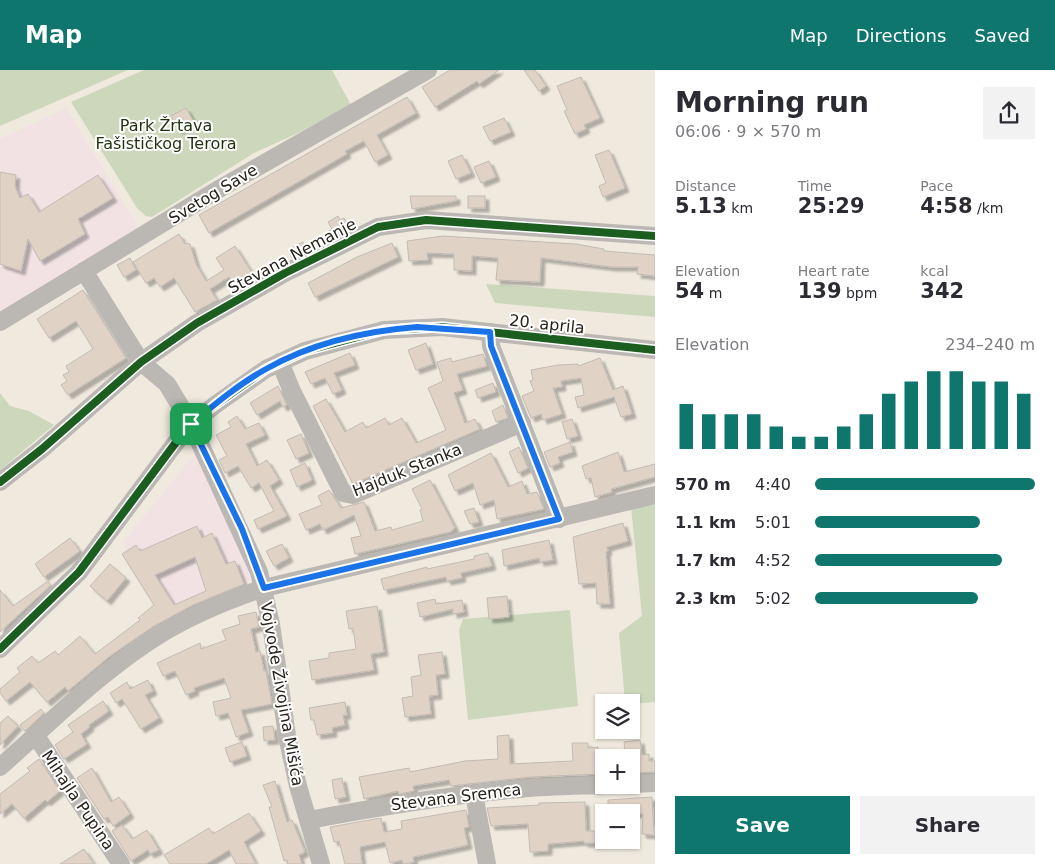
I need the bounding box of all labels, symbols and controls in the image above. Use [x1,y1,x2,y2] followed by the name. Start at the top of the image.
[25,21,82,49] text: Map
[790,25,828,46] text: Map
[856,25,946,46] text: Directions
[974,25,1030,46] text: Saved
[675,86,869,119] text: Morning run
[983,87,1035,139] button: share
[95,116,237,153] park label: Park Žrtava Fašističkog Terora
[675,122,821,141] text: 06:06 · 9 × 570 m
[165,160,261,228] street label: Svetog Save
[675,178,736,194] text: Distance
[798,178,832,194] text: Time
[920,178,953,194] text: Pace
[675,194,727,218] text: 5.13
[798,194,865,218] text: 25:29
[920,194,973,218] text: 4:58
[727,200,753,216] text: km
[973,200,1003,216] text: /km
[225,214,359,298] street label: Stevana Nemanje
[675,263,740,279] text: Elevation
[798,263,870,279] text: Heart rate
[920,263,949,279] text: kcal
[675,279,704,303] text: 54
[798,279,842,303] text: 139
[920,279,964,303] text: 342
[704,285,722,301] text: m
[842,285,877,301] text: bpm
[508,311,586,337] street label: 20. aprila
[675,335,749,354] text: Elevation
[945,335,1035,354] text: 234–240 m
[170,403,212,445] pin
[177,410,205,438] icon: arrive
[350,439,464,501] street label: Hajduk Stanka
[675,475,731,494] text: 570 m
[755,475,791,494] text: 4:40
[675,513,736,532] text: 1.1 km
[755,513,791,532] text: 5:01
[675,551,736,570] text: 1.7 km
[755,551,791,570] text: 4:52
[675,589,736,608] text: 2.3 km
[755,589,791,608] text: 5:02
[256,601,308,787] street label: Vojvode Živojina Mišića
[595,694,640,849] map controls
[595,694,640,739] button: layers
[38,747,118,853] street label: Mihajla Pupina
[595,749,640,794] button: +
[390,780,522,814] street label: Stevana Sremca
[675,796,850,854] button: Save
[860,796,1035,854] button: Share
[595,804,640,849] button: −

